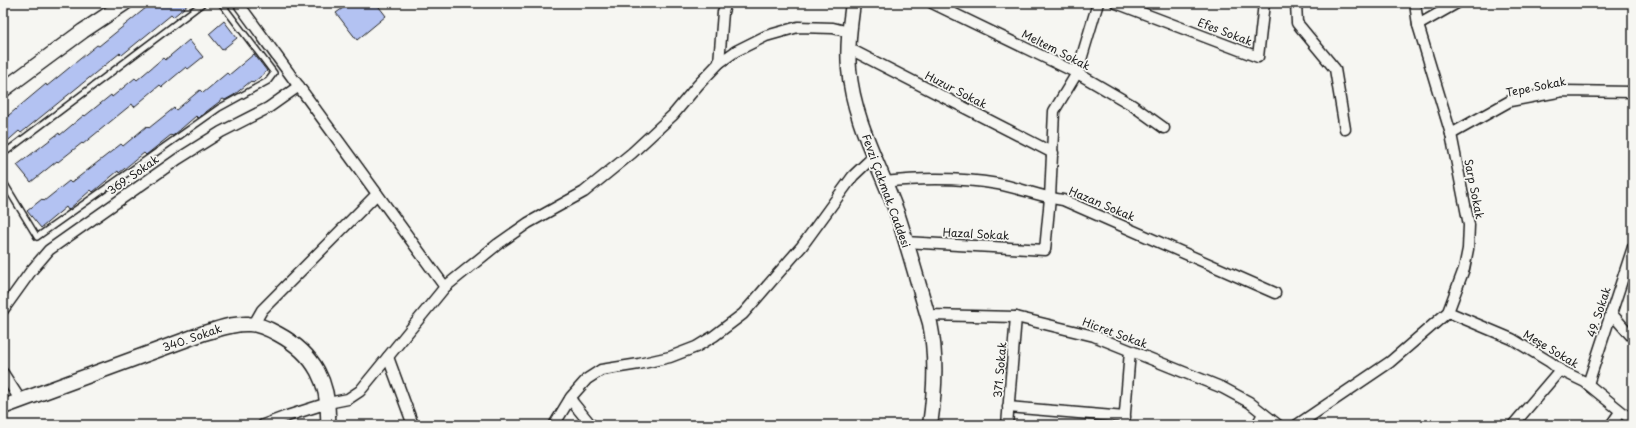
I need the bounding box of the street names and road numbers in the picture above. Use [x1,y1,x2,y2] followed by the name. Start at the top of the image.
[1195,13,1256,50] street label: Efes Sokak
[1019,25,1094,74] street label: Meltem Sokak
[922,67,991,113] street label: Huzur Sokak
[1504,72,1568,101] street label: Tepe Sokak
[858,132,915,250] street label: Fevzi Çakmak Caddesi
[104,150,162,199] street label: 369. Sokak
[1460,157,1489,221] street label: Sarp Sokak
[1066,182,1139,225] street label: Hazan Sokak
[942,223,1011,244] street label: Hazal Sokak
[1582,284,1615,339] street label: 49. Sokak
[1080,313,1151,352] street label: Hicret Sokak
[160,319,224,356] street label: 340. Sokak
[1520,325,1583,372] street label: Meşe Sokak
[989,341,1010,399] street label: 371. Sokak

